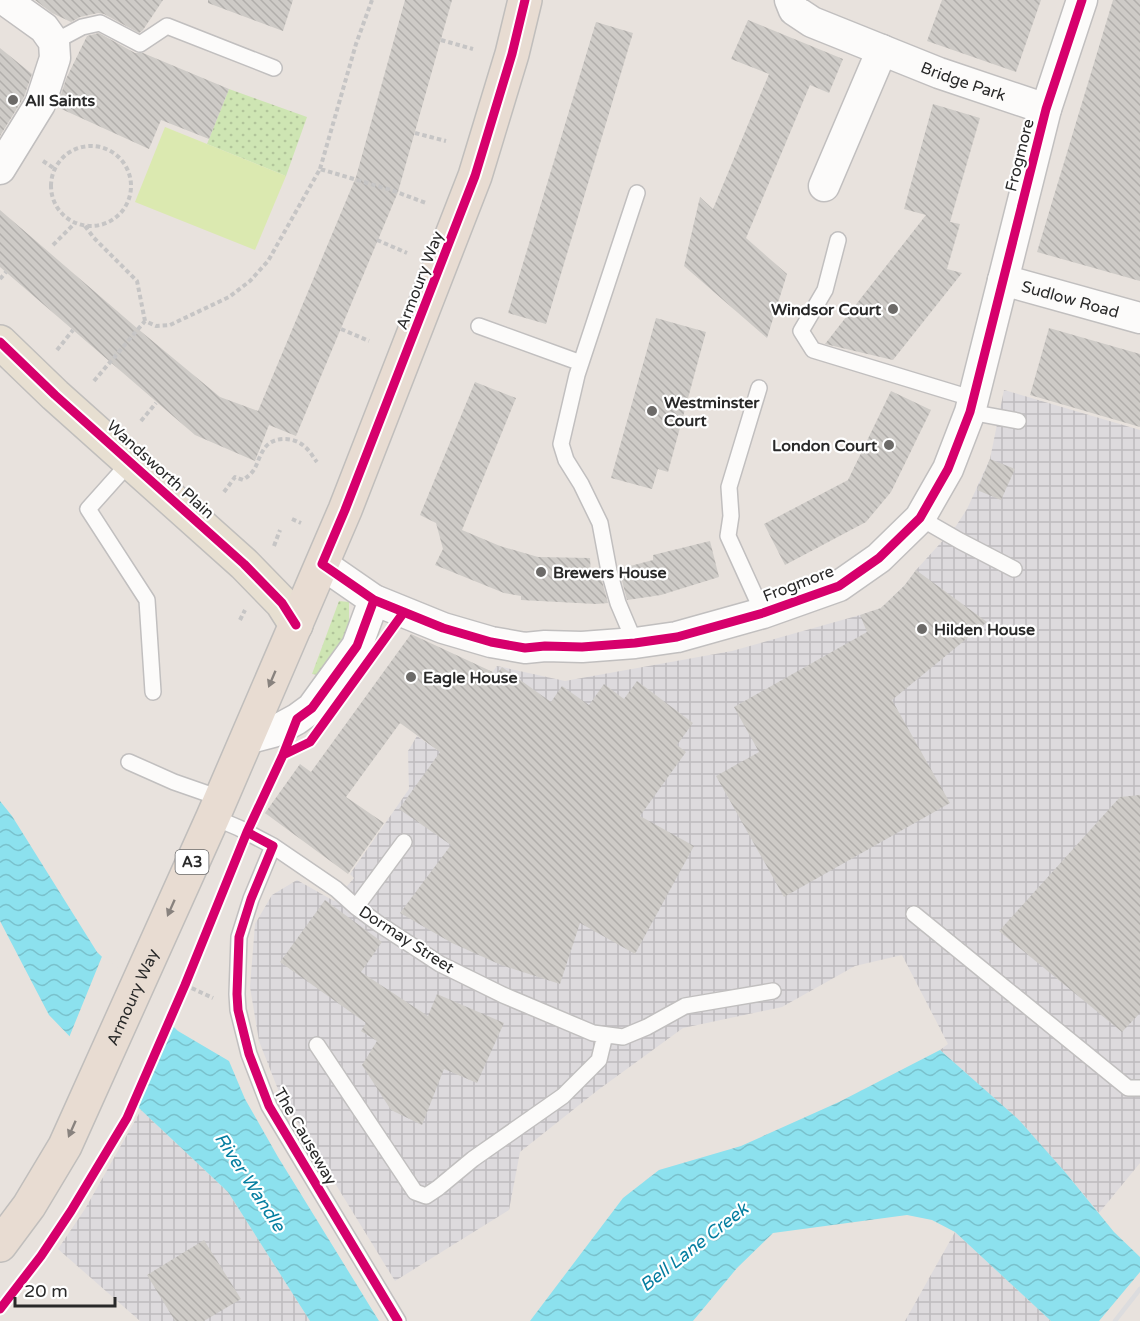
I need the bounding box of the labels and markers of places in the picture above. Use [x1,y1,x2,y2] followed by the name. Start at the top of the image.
[25,91,95,111] place label: All Saints
[6,93,20,107] marker: All Saints
[771,300,882,320] place label: Windsor Court
[886,302,900,316] marker: Windsor Court
[664,393,760,431] place label: Westminster Court
[645,404,659,418] marker: Westminster Court
[772,436,878,456] place label: London Court
[882,438,896,452] marker: London Court
[553,563,667,583] place label: Brewers House
[534,565,548,579] marker: Brewers House
[934,620,1035,640] place label: Hilden House
[915,622,929,636] marker: Hilden House
[423,668,517,688] place label: Eagle House
[404,670,418,684] marker: Eagle House

